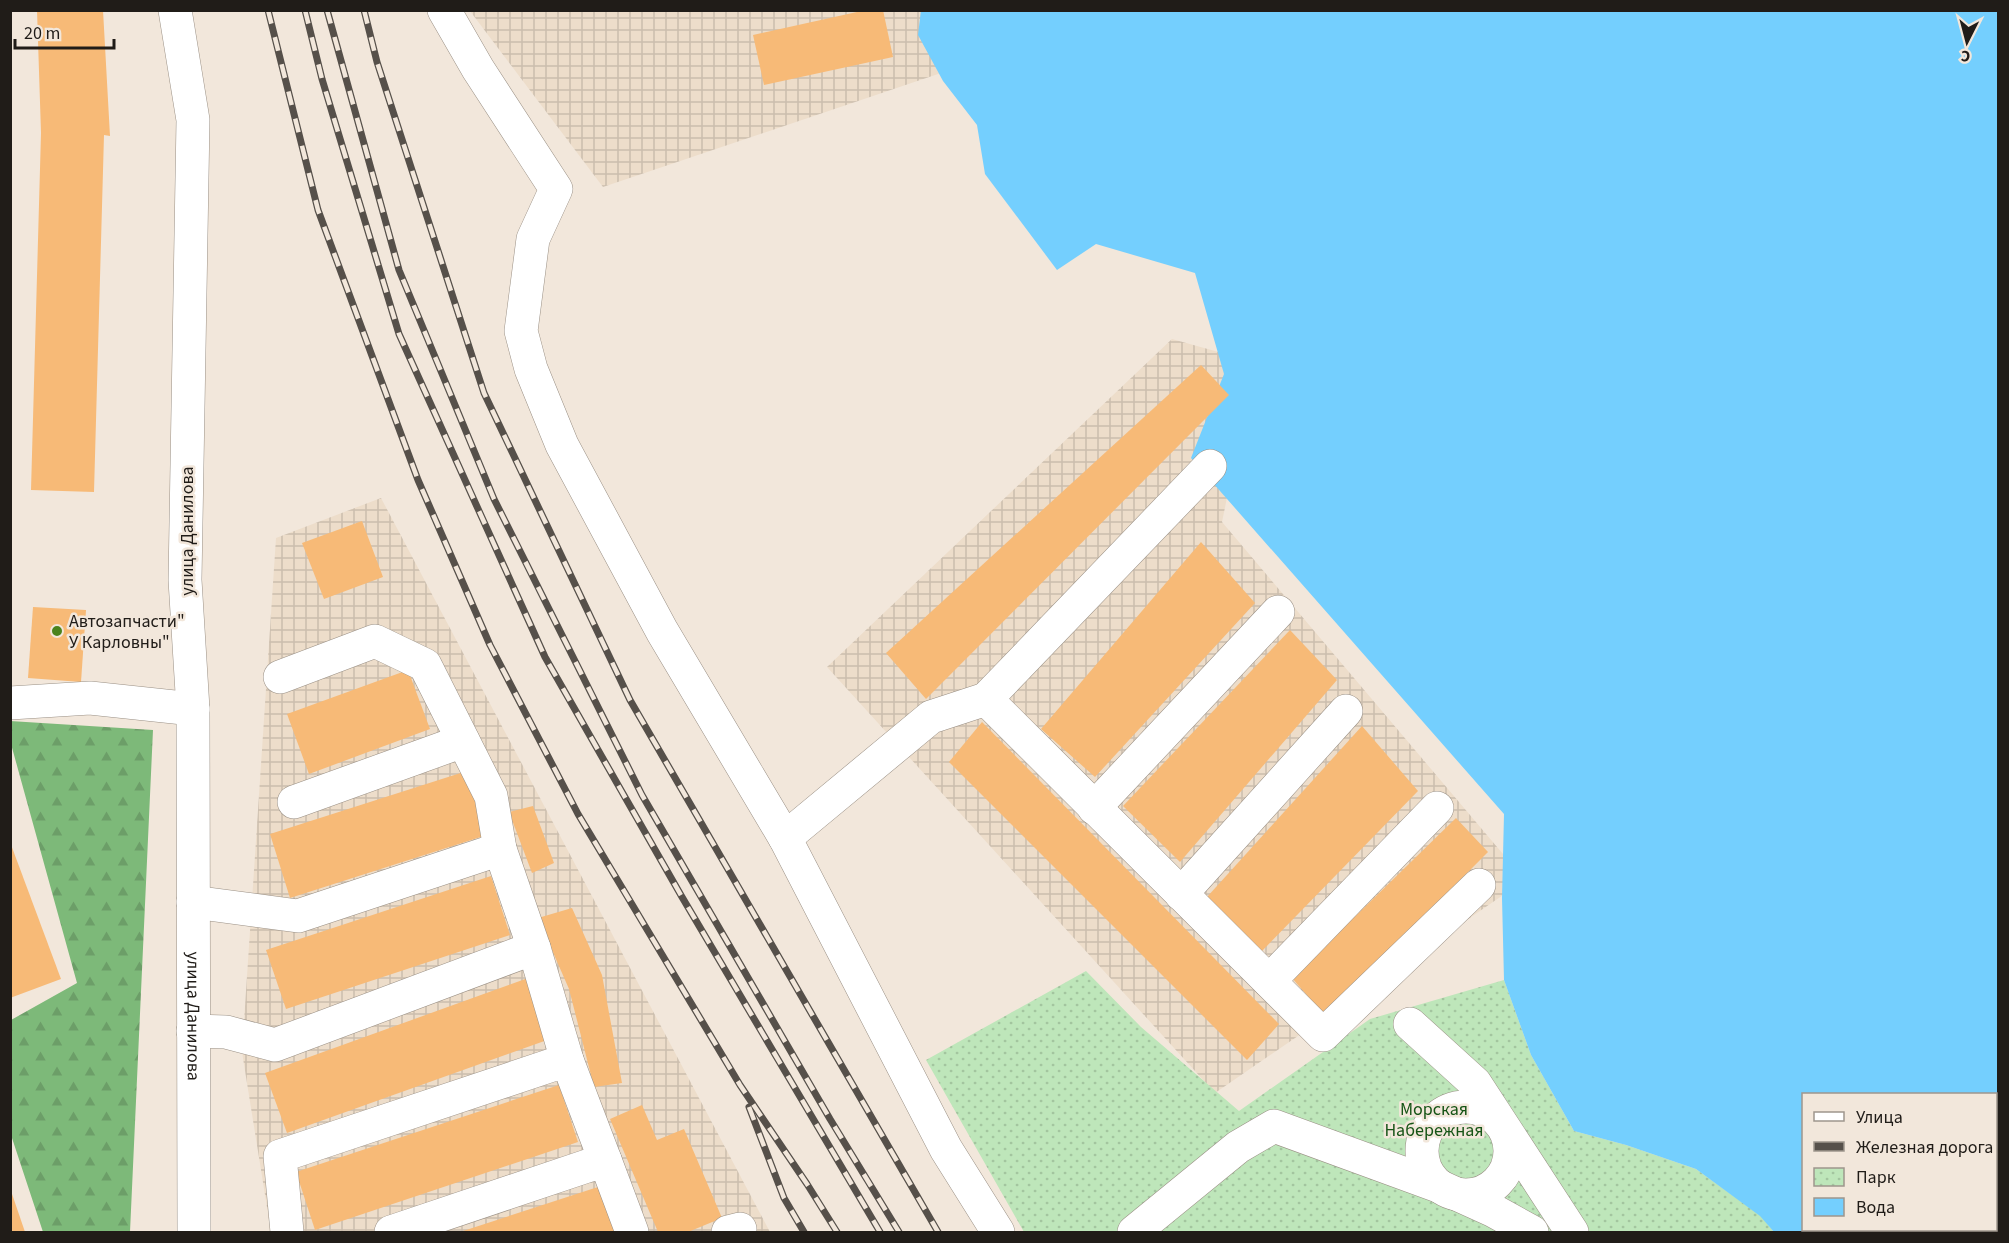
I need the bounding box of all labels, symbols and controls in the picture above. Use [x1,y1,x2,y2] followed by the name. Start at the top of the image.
[15,12,114,50] scale bar
[1937,12,1997,72] north arrow
[24,21,60,46] text: 20 m
[1960,44,1971,67] text: С
[175,466,200,596] street label: улица Данилова
[69,609,185,655] place label: Автозапчасти" У Карловны"
[50,624,64,638] marker: Автозапчасти" У Карловны"
[180,952,206,1081] street label: улица Данилова
[1802,1093,1997,1231] legend
[1384,1097,1484,1143] park label: Морская Набережная
[1856,1105,1903,1130] text: Улица
[1856,1135,1993,1160] text: Железная дорога
[1856,1165,1896,1190] text: Парк
[1856,1195,1895,1220] text: Вода

